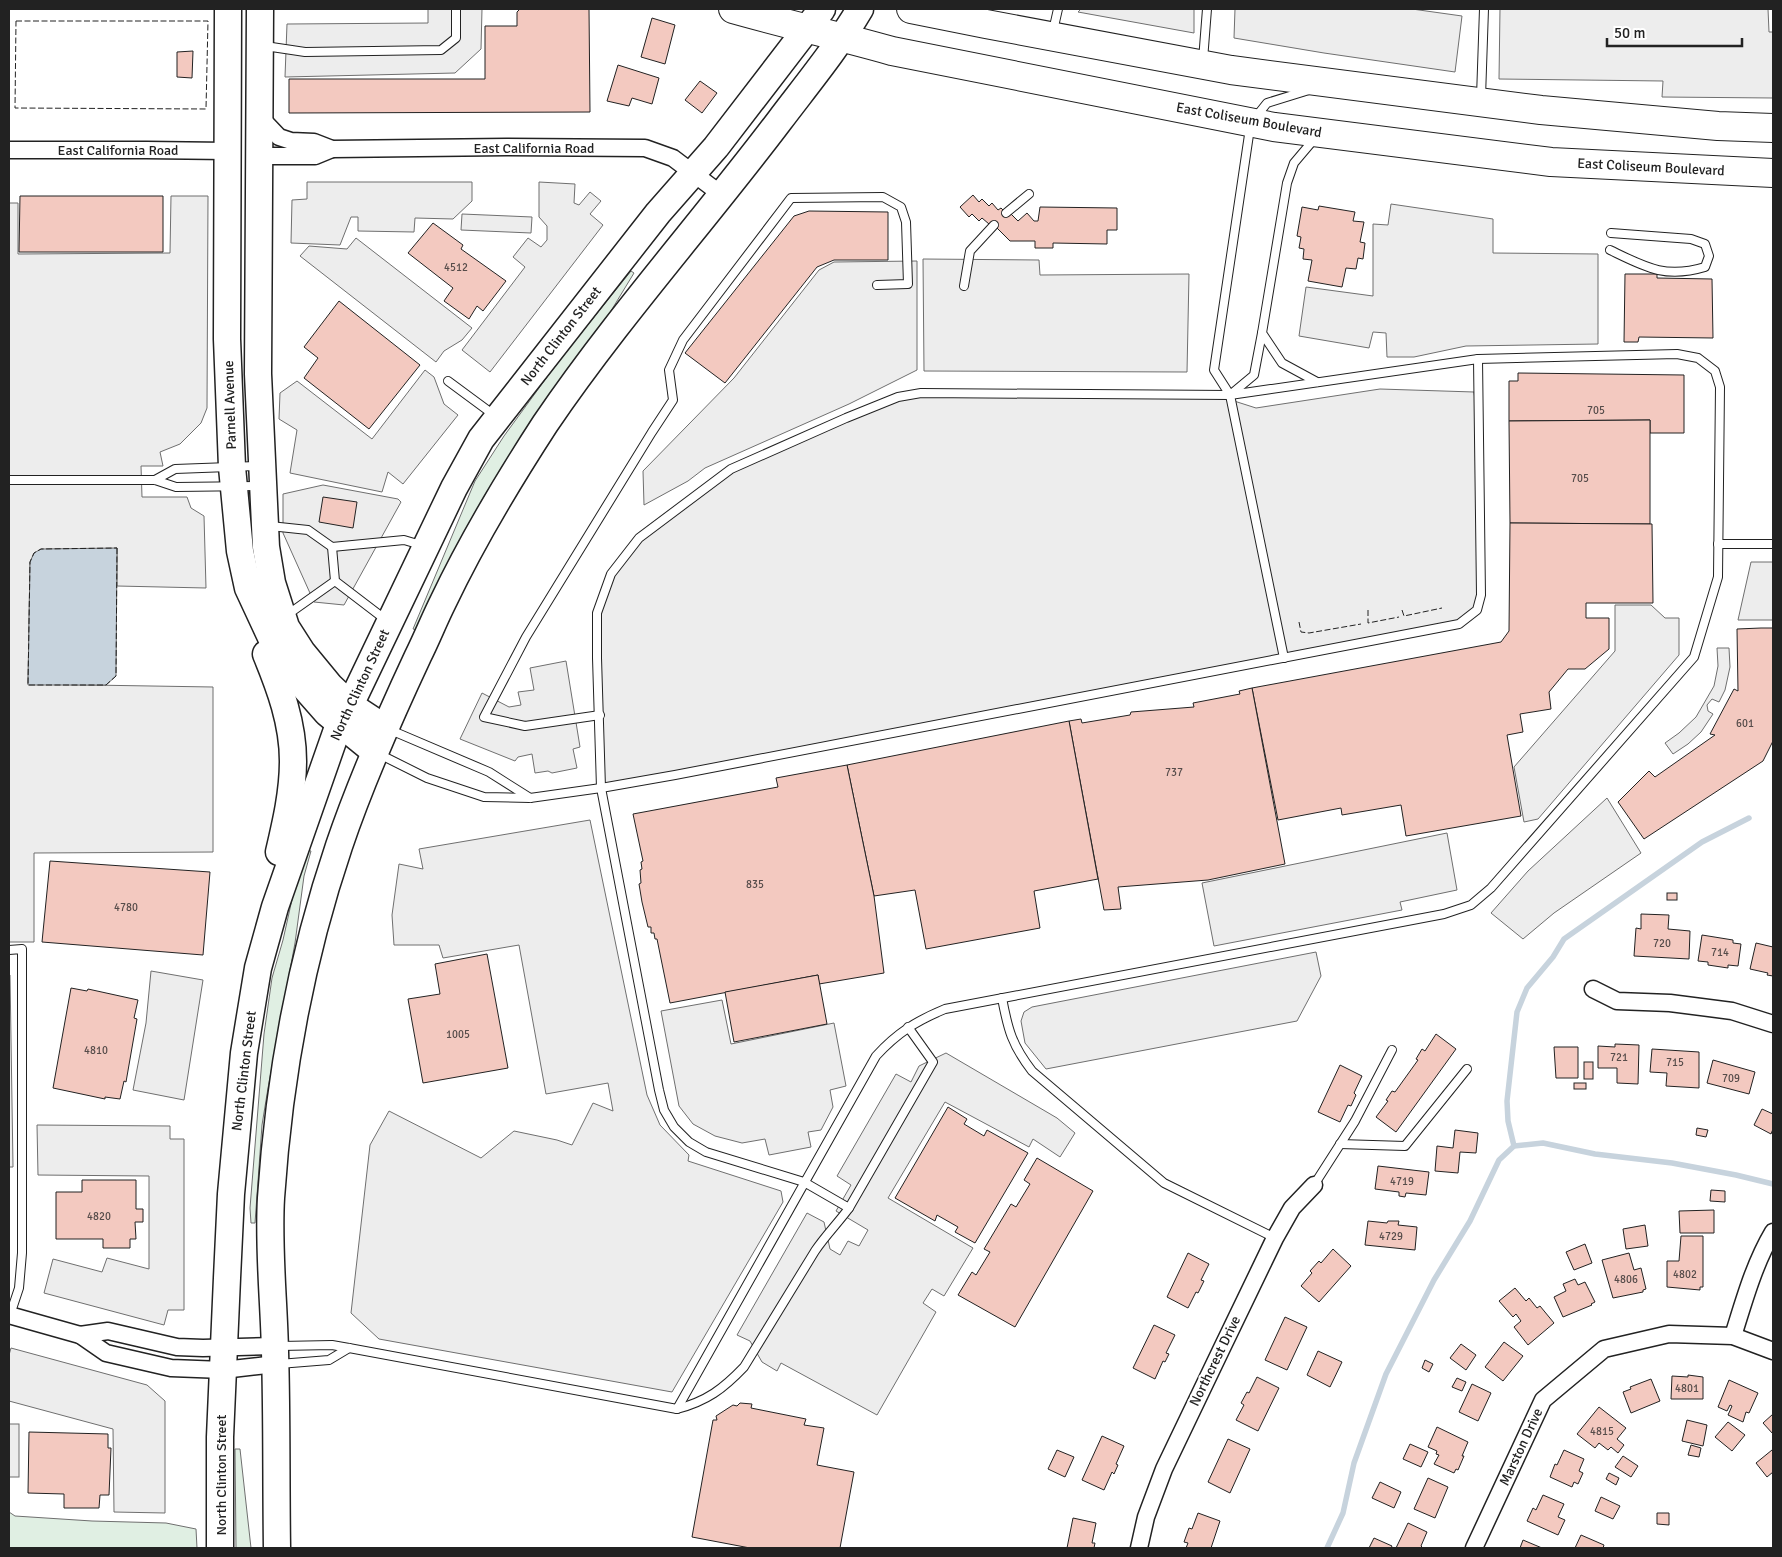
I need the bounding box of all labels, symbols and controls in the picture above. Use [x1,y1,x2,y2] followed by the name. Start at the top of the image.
[1607,15,1742,47] scale bar
[1614,24,1645,42] text: 50 m
[1175,99,1323,141] street label: East Coliseum Boulevard
[474,140,594,157] street label: East California Road
[58,142,178,159] street label: East California Road
[1577,155,1725,179] street label: East Coliseum Boulevard
[444,261,468,274] house number: 4512
[517,283,605,389] street label: North Clinton Street
[220,360,240,450] street label: Parnell Avenue
[1587,404,1605,417] house number: 705
[1571,472,1589,485] house number: 705
[327,626,393,743] street label: North Clinton Street
[1736,717,1754,730] house number: 601
[1165,766,1183,779] house number: 737
[746,878,764,891] house number: 835
[114,901,138,914] house number: 4780
[1653,937,1671,950] house number: 720
[1711,946,1729,959] house number: 714
[228,1010,260,1132] street label: North Clinton Street
[446,1028,470,1041] house number: 1005
[84,1044,108,1057] house number: 4810
[1610,1051,1628,1064] house number: 721
[1666,1056,1684,1069] house number: 715
[1722,1072,1740,1085] house number: 709
[1390,1175,1414,1188] house number: 4719
[87,1210,111,1223] house number: 4820
[1379,1230,1403,1243] house number: 4729
[1673,1268,1697,1281] house number: 4802
[1614,1273,1638,1286] house number: 4806
[1186,1313,1244,1409] street label: Northcrest Drive
[1675,1382,1699,1395] house number: 4801
[1496,1405,1546,1489] street label: Marston Drive
[213,1414,230,1536] street label: North Clinton Street
[1590,1425,1614,1438] house number: 4815

